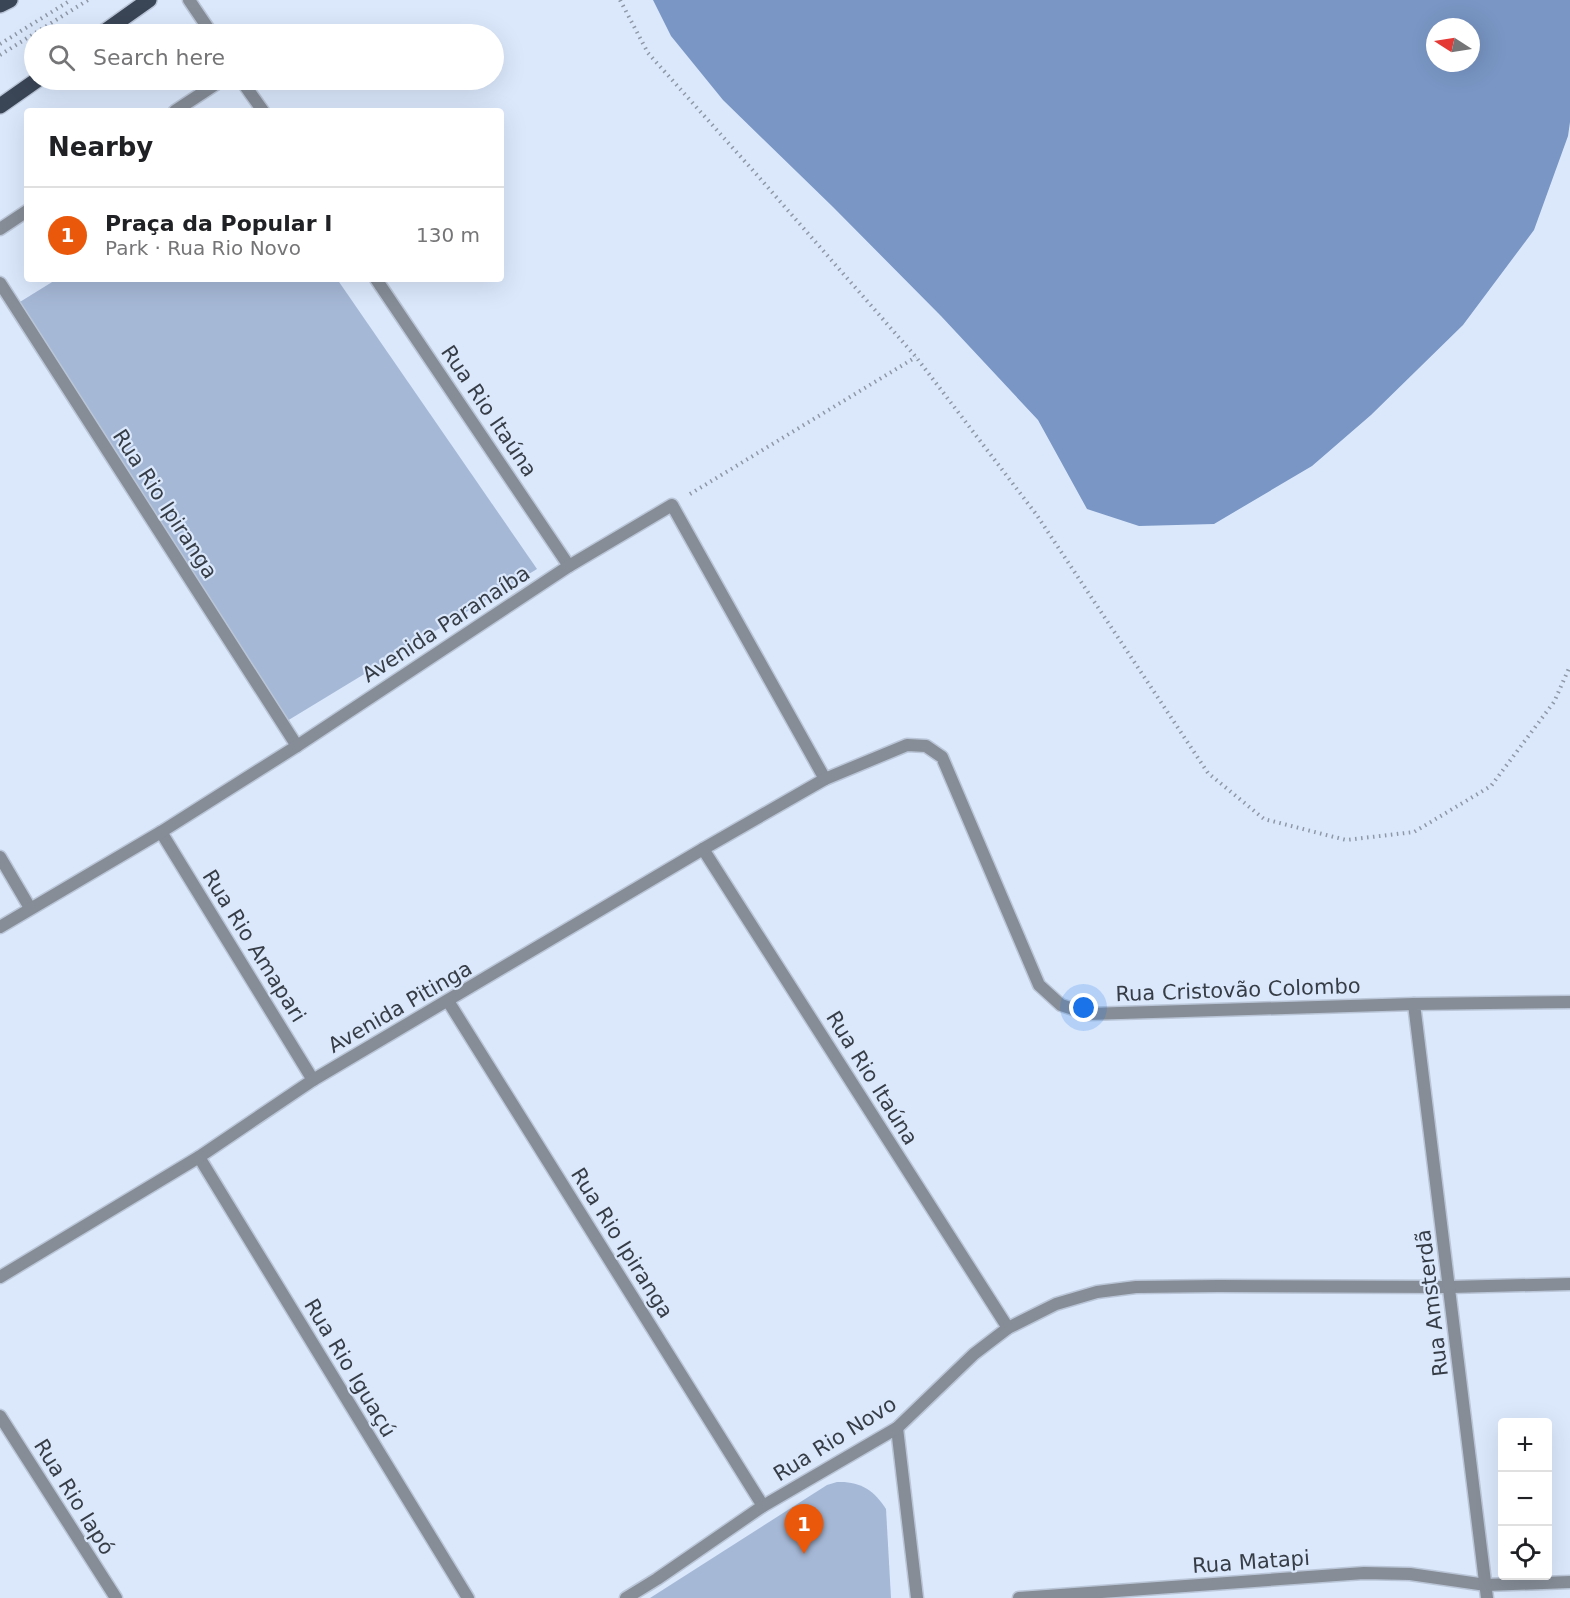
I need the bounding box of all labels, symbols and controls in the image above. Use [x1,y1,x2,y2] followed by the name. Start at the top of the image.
[1426,18,1480,72] north arrow
[24,24,504,90] search box
[45,41,78,74] icon: search
[93,45,225,70] text: Search here
[48,132,153,162] text: Nearby
[105,211,332,236] text: Praça da Popular I
[61,223,74,247] text: 1
[416,223,480,247] text: 130 m
[105,236,301,260] text: Park · Rua Rio Novo
[436,341,542,481] street label: Rua Rio Itaúna
[108,425,222,583] street label: Rua Rio Ipiranga
[358,561,534,687] street label: Avenida Paranaíba
[198,866,310,1026] street label: Rua Rio Amapari
[324,956,476,1058] street label: Avenida Pitinga
[1115,974,1361,1006] street label: Rua Cristovão Colombo
[1069,993,1098,1022] your location
[821,1007,923,1149] street label: Rua Rio Itaúna
[566,1163,678,1323] street label: Rua Rio Ipiranga
[1411,1228,1453,1378] street label: Rua Amsterdã
[299,1295,401,1441] street label: Rua Rio Iguaçú
[769,1392,901,1486] street label: Rua Rio Novo
[1498,1418,1552,1580] map controls
[1498,1418,1552,1472] button: +
[29,1435,119,1559] street label: Rua Rio Iapó
[1498,1472,1552,1526] button: −
[784,1504,824,1554] pin: 1
[1498,1526,1552,1580] button: locate
[1191,1546,1311,1578] street label: Rua Matapi

